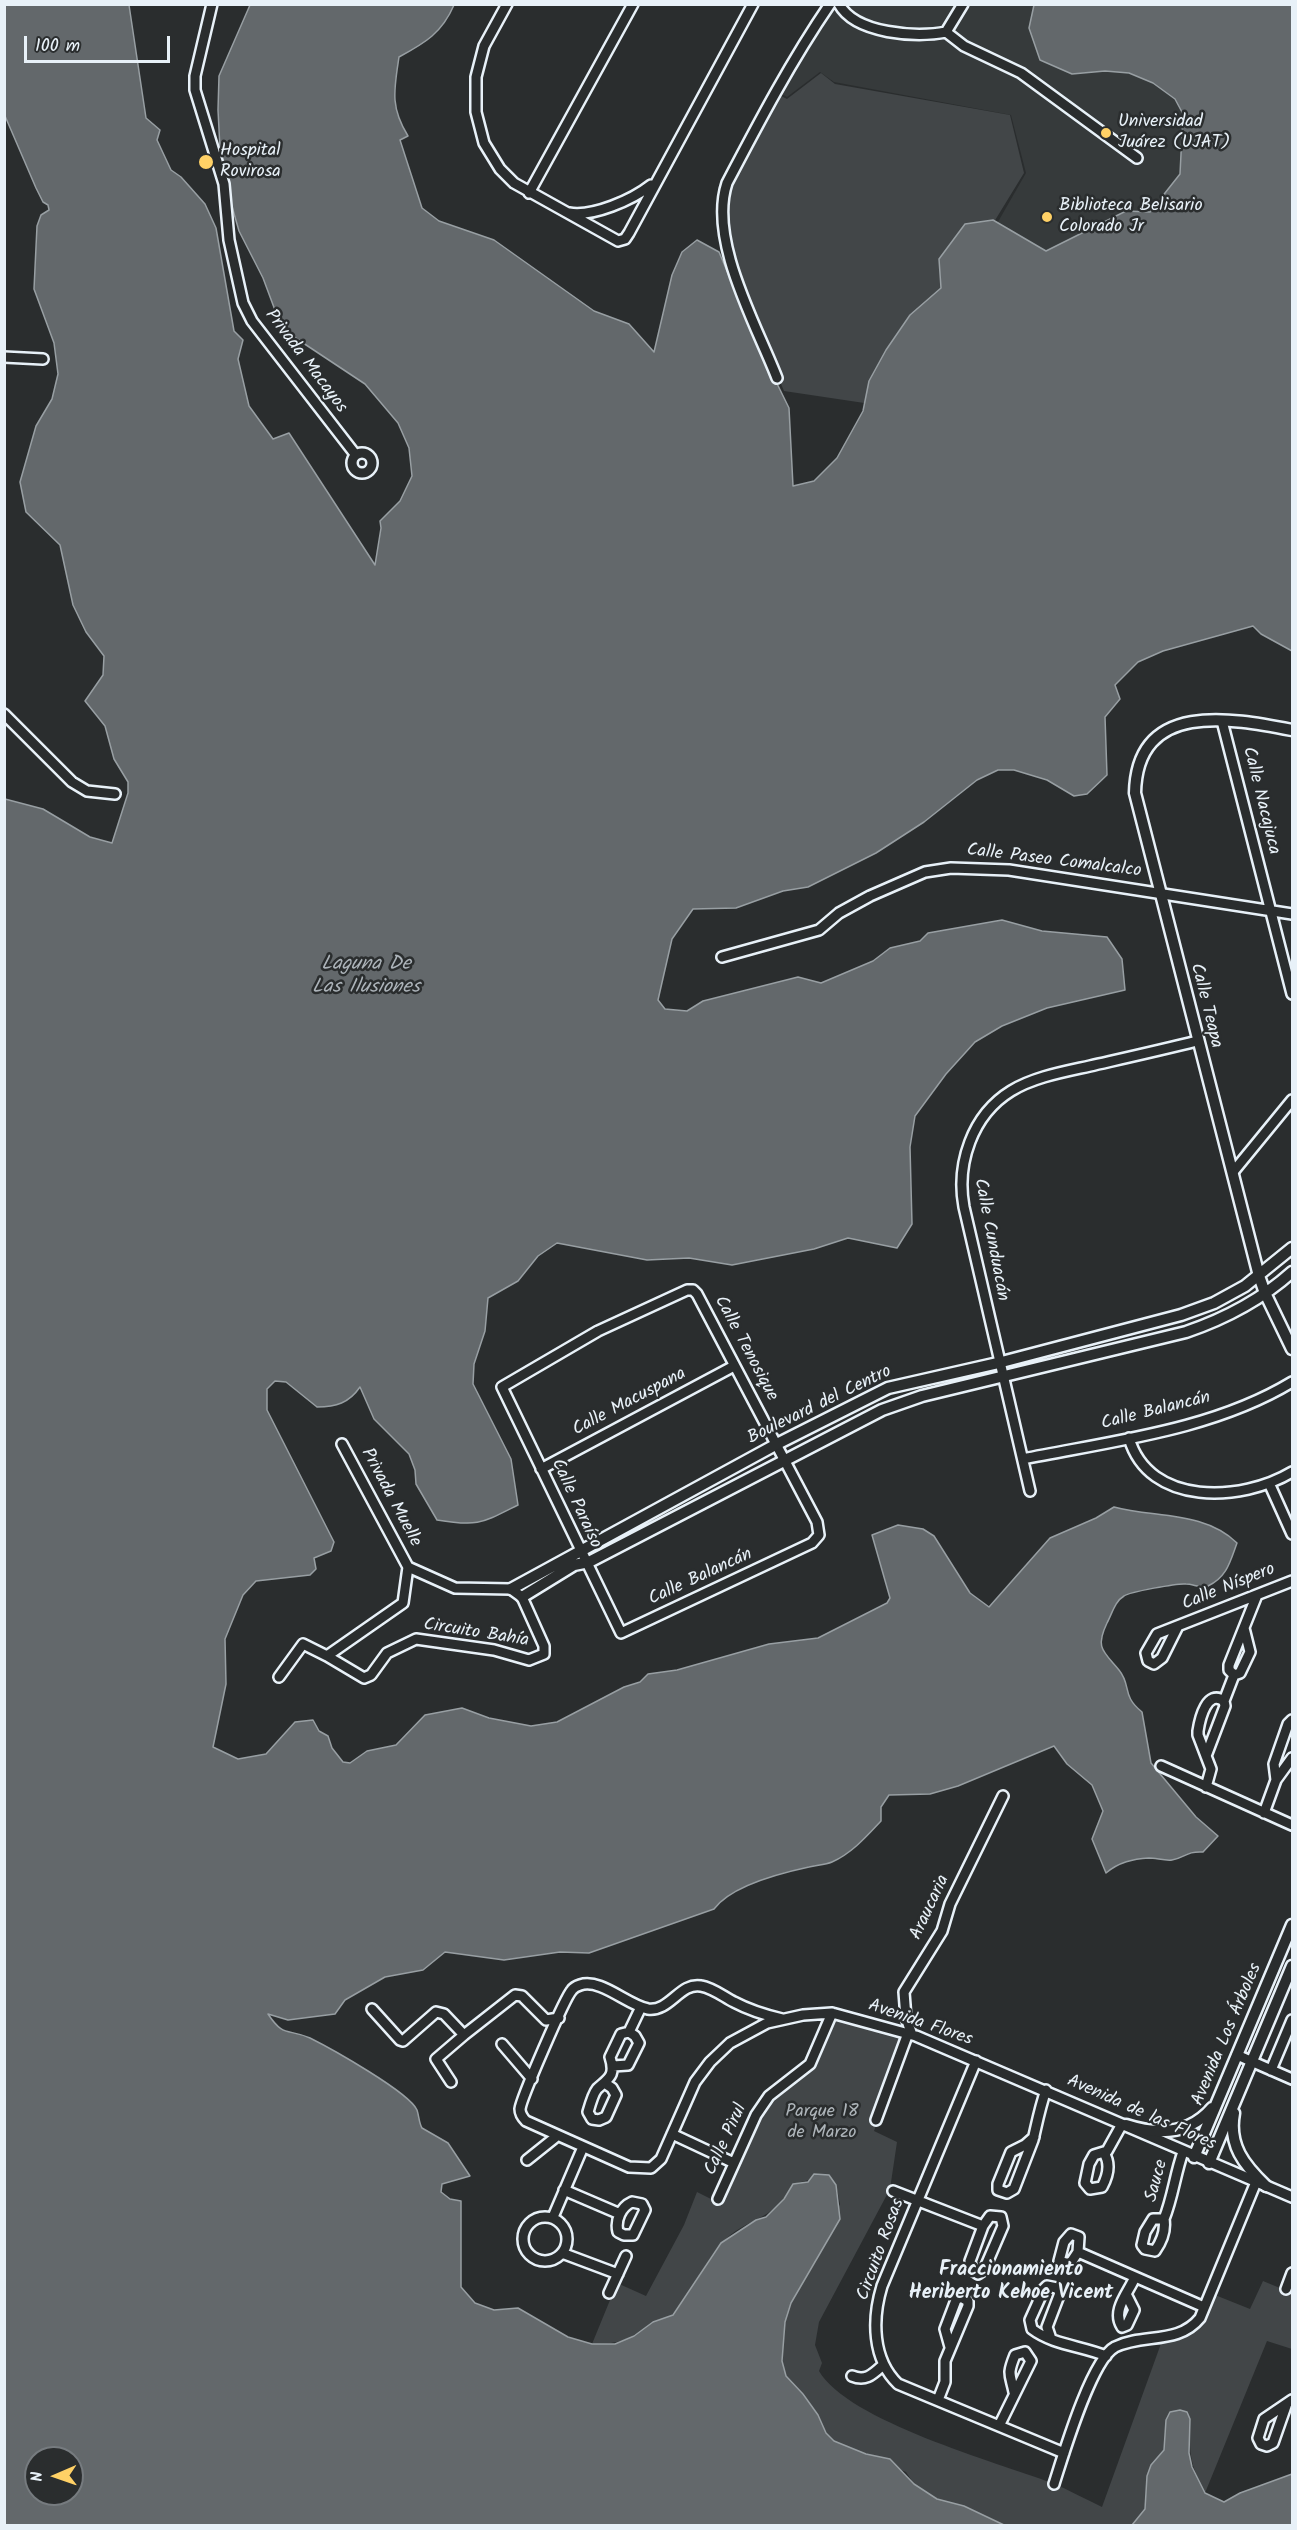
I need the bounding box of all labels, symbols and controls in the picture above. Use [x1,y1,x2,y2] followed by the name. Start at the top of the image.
[27,24,172,62] scale bar
[35,32,80,61] text: 100 m
[1118,112,1230,154] place label: Universidad Juárez (UJAT)
[1099,126,1113,140] marker: Universidad Juárez (UJAT)
[220,141,281,184] place label: Hospital Rovirosa
[197,153,215,171] marker: Hospital Rovirosa
[1059,196,1203,238] place label: Biblioteca Belisario Colorado Jr
[1040,210,1054,224] marker: Biblioteca Belisario Colorado Jr
[259,306,351,418] street label: Privada Macayos
[1236,745,1284,857] street label: Calle Nacajuca
[965,841,1143,883] street label: Calle Paseo Comalcalco
[312,954,420,1001] water label: Laguna De Las Ilusiones
[1184,961,1226,1051] street label: Calle Teapa
[968,1177,1012,1303] street label: Calle Cunduacán
[708,1293,782,1405] street label: Calle Tenosique
[745,1362,895,1450] street label: Boulevard del Centro
[570,1364,690,1442] street label: Calle Macuspana
[1099,1388,1213,1436] street label: Calle Balancán
[355,1445,425,1551] street label: Privada Muelle
[545,1456,605,1552] street label: Calle Paraíso
[646,1545,756,1611] street label: Calle Balancán
[1179,1560,1279,1616] street label: Calle Níspero
[422,1615,530,1653] street label: Circuito Bahía
[907,1872,955,1944] street label: Araucaria
[1188,1960,1268,2110] street label: Avenida Los Árboles
[865,1996,975,2052] street label: Avenida Flores
[1063,2071,1219,2157] street label: Avenida de las Flores
[701,2101,753,2179] street label: Calle Pirul
[785,2102,859,2144] park label: Parque 18 de Marzo
[1142,2158,1174,2204] street label: Sauce
[854,2196,910,2304] street label: Circuito Rosas
[909,2260,1113,2307] district label: Fraccionamiento Heriberto Kehoe Vicent
[24,2446,84,2506] north arrow
[25,2471,50,2482] text: N

